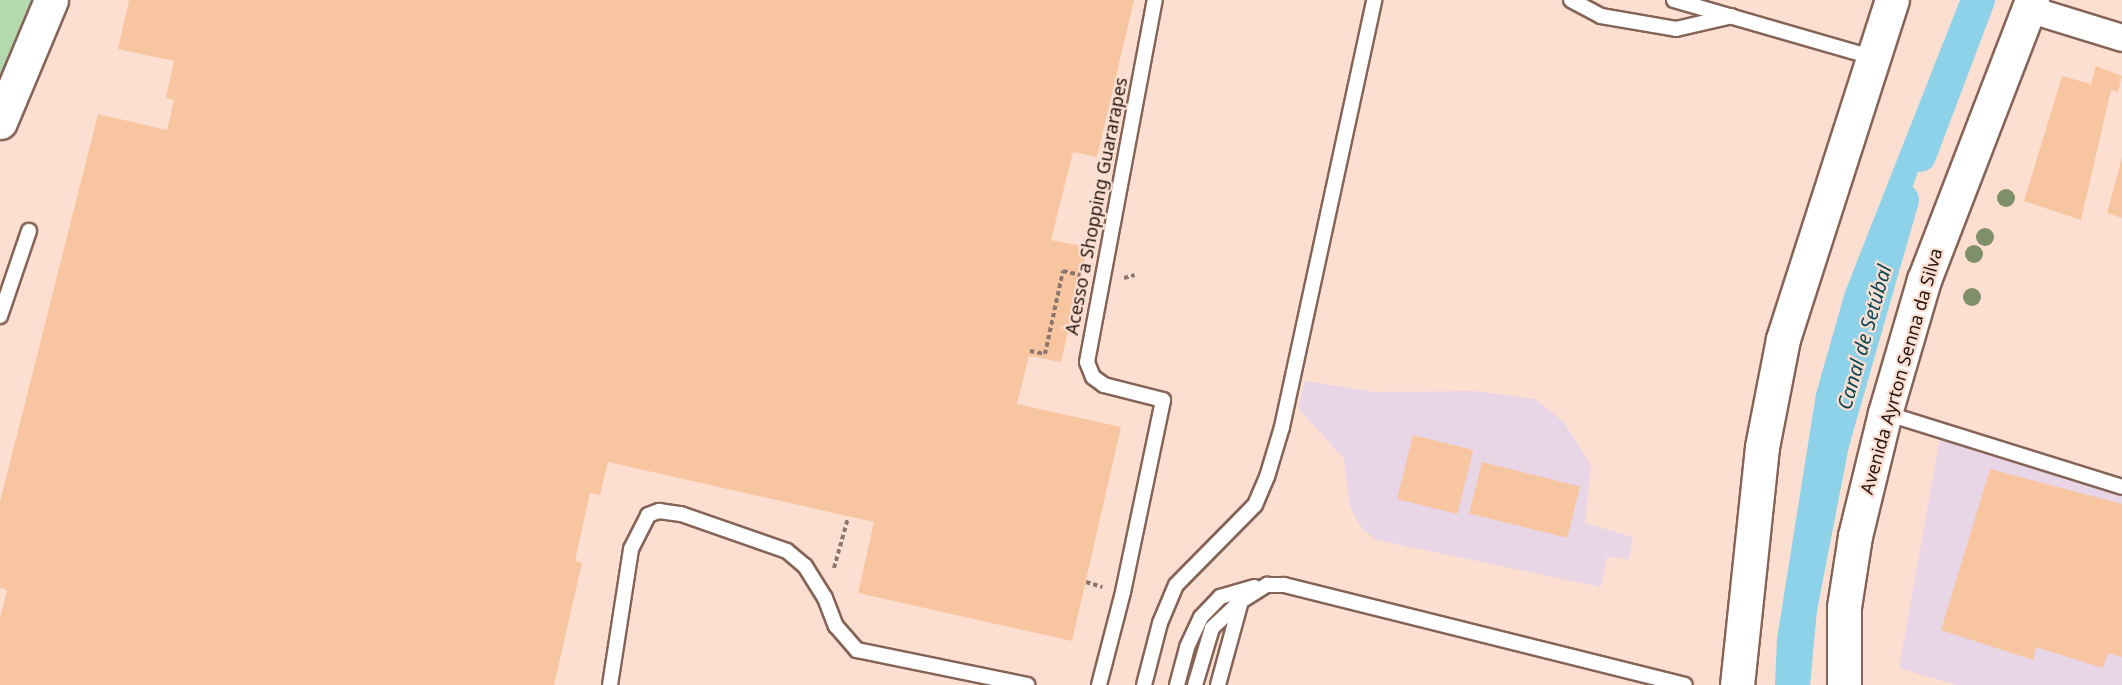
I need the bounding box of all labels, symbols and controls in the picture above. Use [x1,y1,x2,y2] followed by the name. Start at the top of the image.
[1060,75,1132,337] street label: Acesso a Shopping Guararapes
[1855,245,1947,497] street label: Avenida Ayrton Senna da Silva
[1832,262,1896,412] water label: Canal de Setúbal

